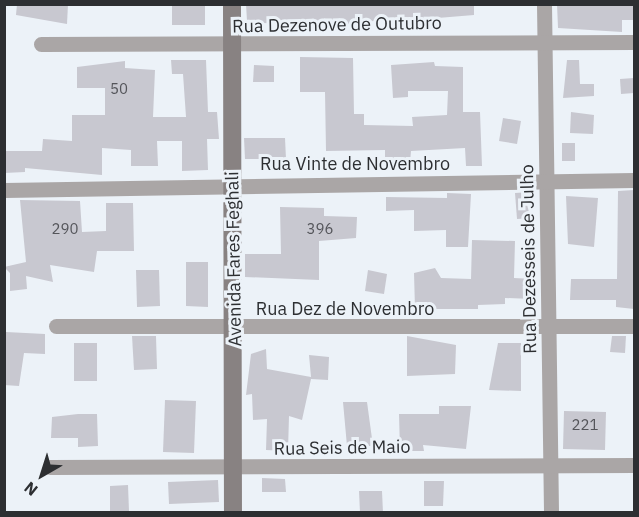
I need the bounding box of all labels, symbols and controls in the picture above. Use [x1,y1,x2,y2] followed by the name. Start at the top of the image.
[232,12,442,38] street label: Rua Dezenove de Outubro
[110,80,128,98] house number: 50
[260,153,450,175] street label: Rua Vinte de Novembro
[517,164,541,354] street label: Rua Dezesseis de Julho
[222,171,246,347] street label: Avenida Fares Feghali
[52,220,78,238] house number: 290
[307,220,333,238] house number: 396
[256,298,434,320] street label: Rua Dez de Novembro
[572,416,598,434] house number: 221
[273,436,411,460] street label: Rua Seis de Maio
[12,445,72,505] north arrow
[20,478,41,500] text: N

